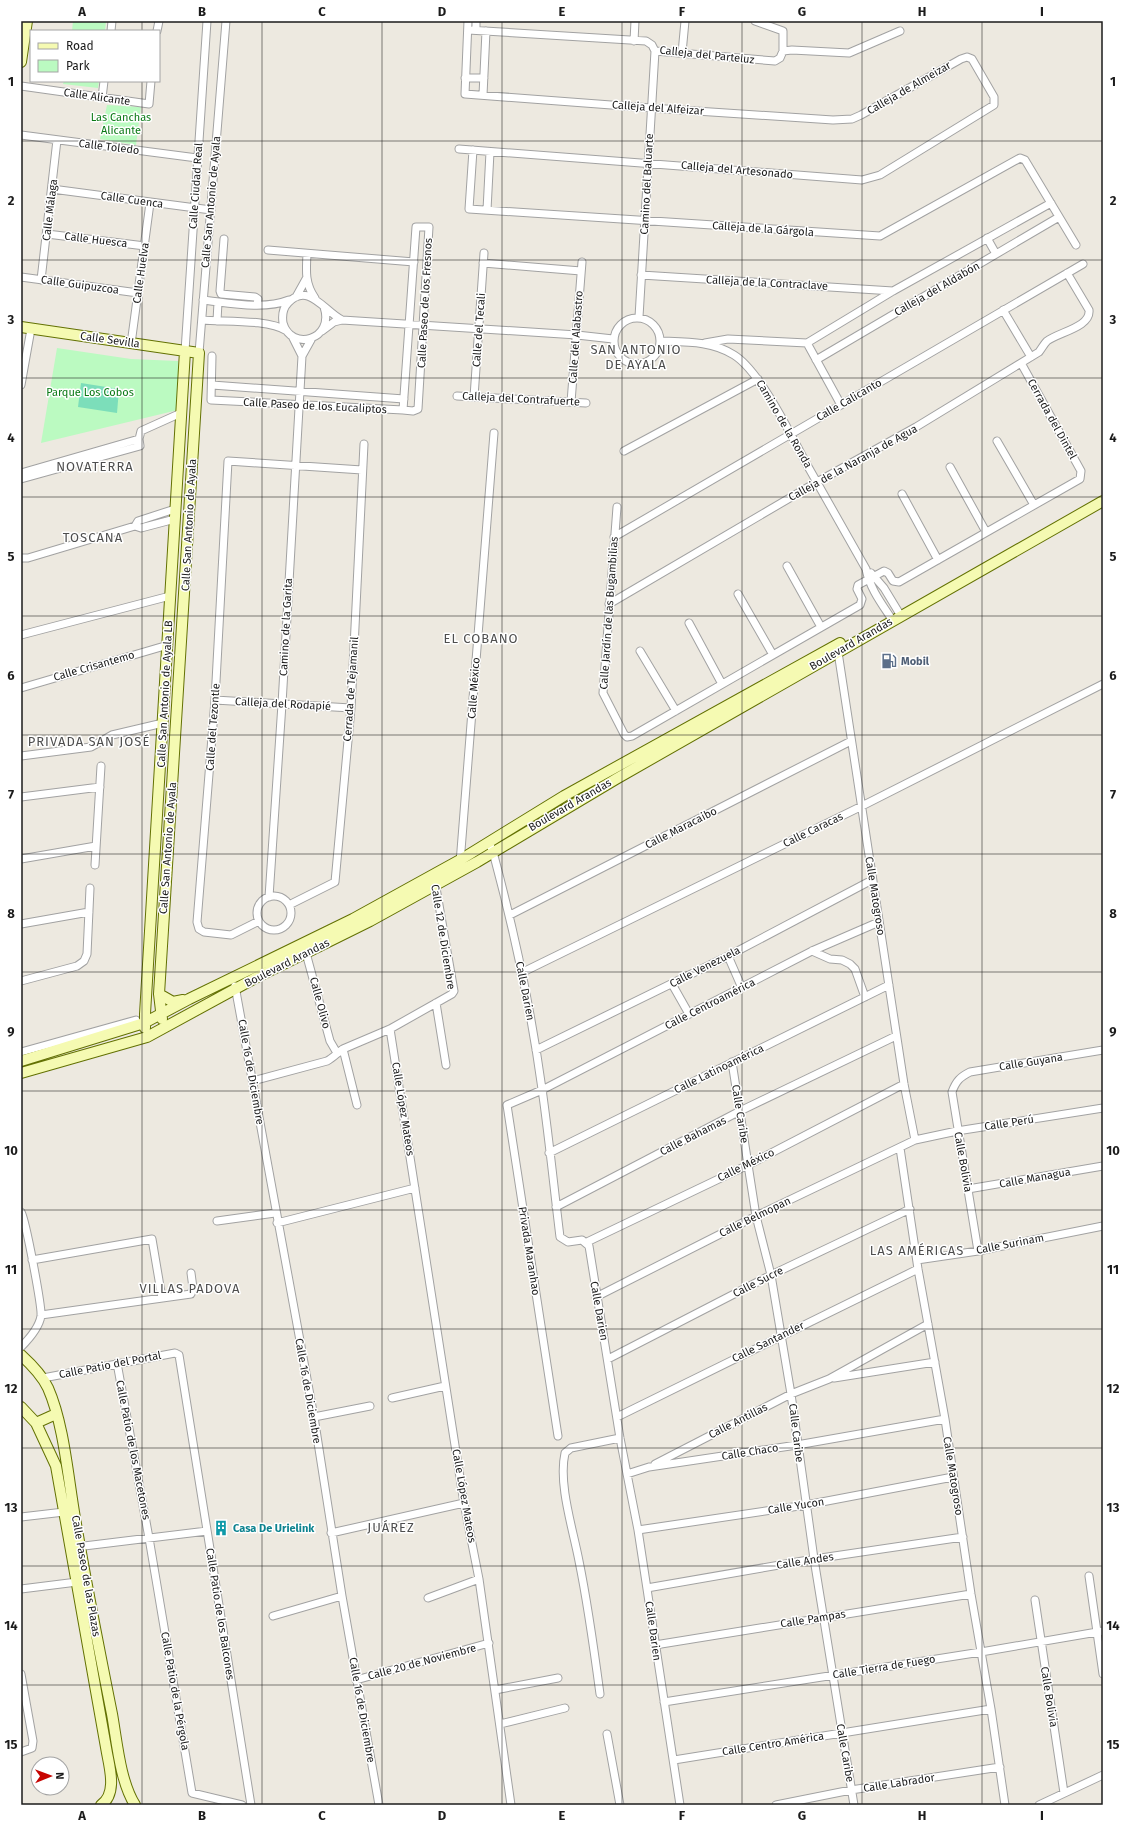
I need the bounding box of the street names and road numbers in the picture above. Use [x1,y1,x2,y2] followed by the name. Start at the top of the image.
[659,44,755,66] street label: Calleja del Parteluz
[865,58,954,117] street label: Calleja de Almeizar
[63,86,131,108] street label: Calle Alicante
[612,98,705,118] street label: Calleja del Alfeizar
[638,133,656,235] street label: Camino del Baluarte
[199,135,223,269] street label: Calle San Antonio de Ayala
[78,137,140,157] street label: Calle Toledo
[187,142,205,230] street label: Calle Ciudad Real
[680,159,794,181] street label: Calleja del Artesonado
[40,178,60,242] street label: Calle Málaga
[100,189,164,211] street label: Calle Cuenca
[712,219,814,239] street label: Calleja de la Gárgola
[64,230,128,250] street label: Calle Huesca
[415,237,435,369] street label: Calle Paseo de los Fresnos
[130,242,152,304] street label: Calle Huelva
[892,259,982,319] street label: Calleja del Aldabón
[40,273,120,297] street label: Calle Guipuzcoa
[706,273,828,293] street label: Calleja de la Contraclave
[566,290,586,384] street label: Calle del Alabastro
[470,292,488,368] street label: Calle del Tecali
[79,329,141,351] street label: Calle Sevilla
[814,376,884,424] street label: Calle Calicanto
[1025,377,1079,461] street label: Cerrada del Dintel
[753,378,815,470] street label: Camino de la Ronda
[462,389,580,409] street label: Calleja del Contrafuerte
[243,396,387,416] street label: Calle Paseo de los Eucaliptos
[786,422,920,504] street label: Calleja de la Naranja de Agua
[179,458,199,591] street label: Calle San Antonio de Ayala
[597,536,621,690] street label: Calle Jardín de las Bugambilias
[277,578,295,676] street label: Camino de la Garita
[807,615,895,673] street label: Boulevard Arandas
[155,620,175,768] street label: Calle San Antonio de Ayala LB
[341,636,361,742] street label: Cerrada de Tejamanil
[52,648,136,684] street label: Calle Crisantemo
[465,657,483,719] street label: Calle México
[203,683,223,771] street label: Calle del Tezontle
[235,695,331,713] street label: Calleja del Rodapié
[526,776,614,834] street label: Boulevard Arandas
[157,781,179,915] street label: Calle San Antonio de Ayala
[643,804,719,852] street label: Calle Maracaibo
[781,810,845,850] street label: Calle Caracas
[862,856,888,936] street label: Calle Matogroso
[428,884,458,990] street label: Calle 12 de Diciembre
[242,936,332,990] street label: Boulevard Arandas
[667,944,743,990] street label: Calle Venezuela
[513,960,537,1022] street label: Calle Darien
[307,976,333,1030] street label: Calle Olivo
[663,976,757,1032] street label: Calle Centroamérica
[235,1018,267,1126] street label: Calle 16 de Diciembre
[672,1042,766,1096] street label: Calle Latinoamérica
[998,1051,1064,1073] street label: Calle Guyana
[389,1061,417,1157] street label: Calle López Mateos
[729,1084,751,1144] street label: Calle Caribe
[983,1113,1035,1133] street label: Calle Perú
[658,1114,728,1158] street label: Calle Bahamas
[951,1131,975,1193] street label: Calle Bolivia
[715,1146,777,1184] street label: Calle México
[998,1165,1072,1191] street label: Calle Managua
[717,1194,793,1240] street label: Calle Belmopan
[516,1206,542,1296] street label: Privada Maranhao
[975,1231,1045,1257] street label: Calle Surinam
[731,1264,785,1300] street label: Calle Sucre
[587,1280,611,1342] street label: Calle Darien
[730,1319,807,1365] street label: Calle Santander
[292,1337,324,1445] street label: Calle 16 de Diciembre
[58,1349,162,1381] street label: Calle Patio del Portal
[113,1379,153,1521] street label: Calle Patio de los Macetones
[706,1401,770,1441] street label: Calle Antillas
[786,1403,806,1463] street label: Calle Caribe
[940,1436,966,1516] street label: Calle Matogroso
[721,1441,779,1463] street label: Calle Chaco
[449,1448,479,1544] street label: Calle López Mateos
[767,1495,825,1517] street label: Calle Yucon
[69,1514,103,1638] street label: Calle Paseo de las Plazas
[203,1547,237,1681] street label: Calle Patio de los Balcones
[775,1550,835,1572] street label: Calle Andes
[642,1600,664,1662] street label: Calle Darien
[779,1607,847,1631] street label: Calle Pampas
[158,1631,192,1751] street label: Calle Patio de la Pérgola
[366,1641,478,1683] street label: Calle 20 de Noviembre
[832,1652,936,1682] street label: Calle Tierra de Fuego
[346,1656,378,1764] street label: Calle 16 de Diciembre
[1038,1666,1060,1728] street label: Calle Bolivia
[833,1723,857,1783] street label: Calle Caribe
[721,1730,825,1758] street label: Calle Centro América
[862,1771,936,1795] street label: Calle Labrador

